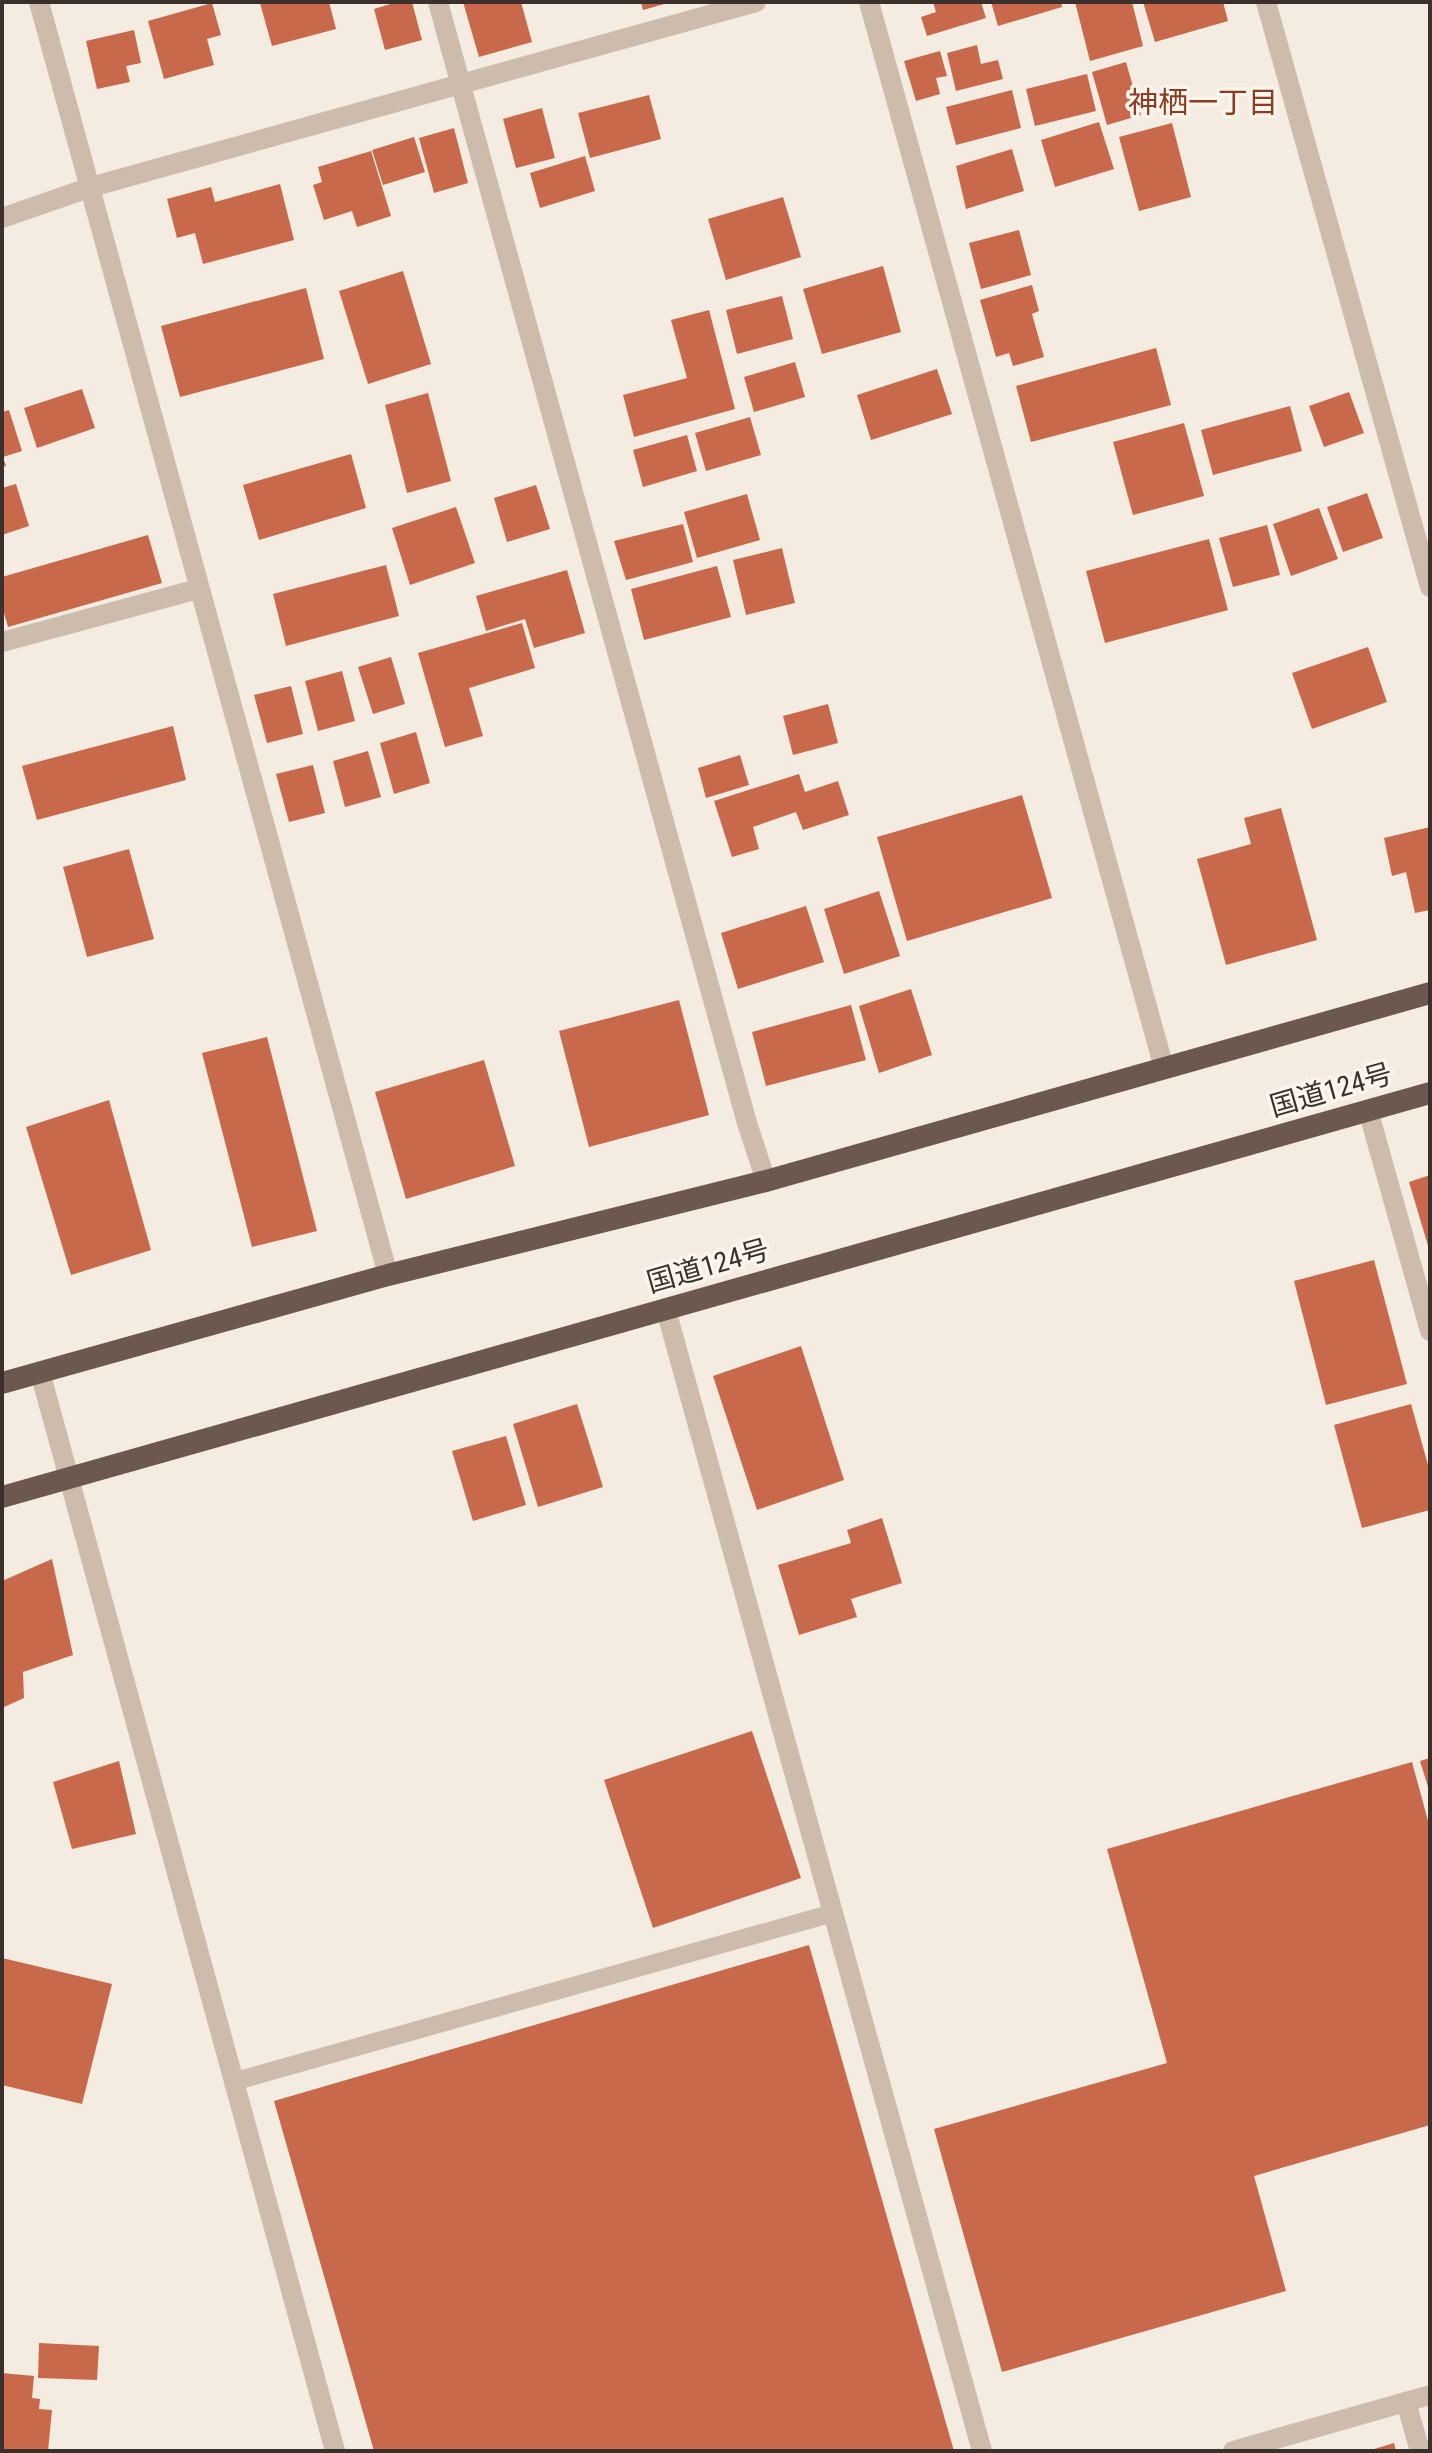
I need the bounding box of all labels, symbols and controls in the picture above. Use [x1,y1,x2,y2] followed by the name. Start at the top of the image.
[1128,85,1278,120] district label: 神栖一丁目
[1266,1057,1396,1123] street label: 国道124号
[643,1233,773,1299] street label: 国道124号

